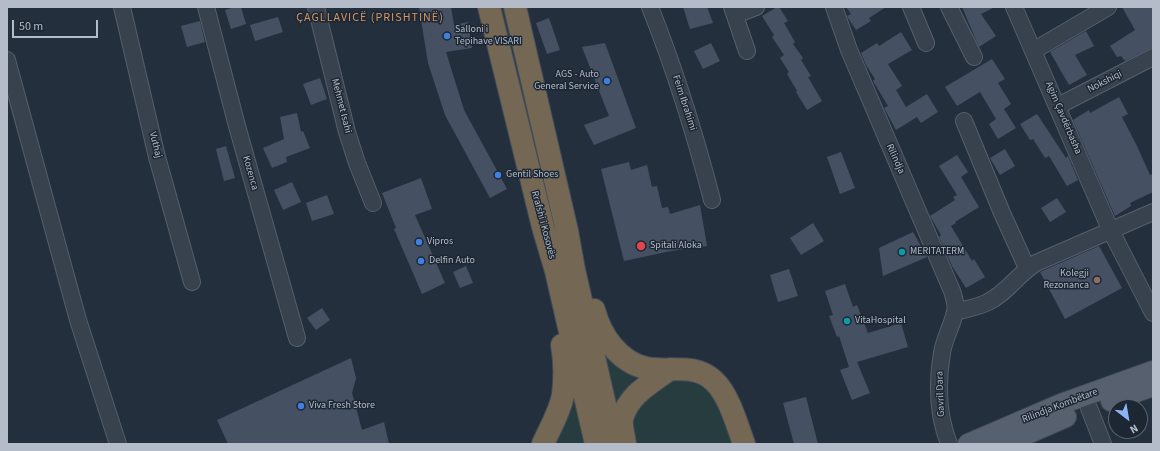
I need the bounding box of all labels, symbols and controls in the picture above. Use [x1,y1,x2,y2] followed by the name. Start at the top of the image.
[296,11,444,25] district label: ÇAGLLAVICË (PRISHTINË)
[14,12,100,38] scale bar
[19,18,43,35] text: 50 m
[455,24,522,48] place label: Salloni i Tepihave VISARI
[442,31,452,41] marker: Salloni i Tepihave VISARI
[1086,68,1124,96] street label: Nokshiqi
[534,69,599,92] place label: AGS - Auto General Service
[669,74,699,132] street label: Feim Ibrahimi
[602,76,612,86] marker: AGS - Auto General Service
[328,77,354,135] street label: Mehmet Isahi
[1042,80,1084,156] street label: Agim Çavdërbasha
[146,131,164,159] street label: Vuthaj
[883,142,907,176] street label: Rilindja
[239,154,261,192] street label: Kozenca
[506,169,558,181] place label: Gentil Shoes
[493,170,503,180] marker: Gentil Shoes
[528,190,558,260] street label: Rrafshi i Kosovës
[427,236,453,248] place label: Vipros
[414,237,424,247] marker: Vipros
[635,240,647,252] marker: Spitali Aloka
[650,240,702,252] place label: Spitali Aloka
[910,246,964,258] place label: MERITATERM
[897,247,907,257] marker: MERITATERM
[429,255,475,267] place label: Delfin Auto
[416,256,426,266] marker: Delfin Auto
[1043,268,1089,292] place label: Kolegji Rezonanca
[1092,275,1102,285] marker: Kolegji Rezonanca
[855,315,906,327] place label: VitaHospital
[842,316,852,326] marker: VitaHospital
[934,371,948,417] street label: Gavril Dara
[1020,386,1100,426] street label: Rilindja Kombëtare
[1108,399,1148,439] north arrow
[309,400,375,412] place label: Viva Fresh Store
[296,401,306,411] marker: Viva Fresh Store
[1127,421,1141,437] text: N

